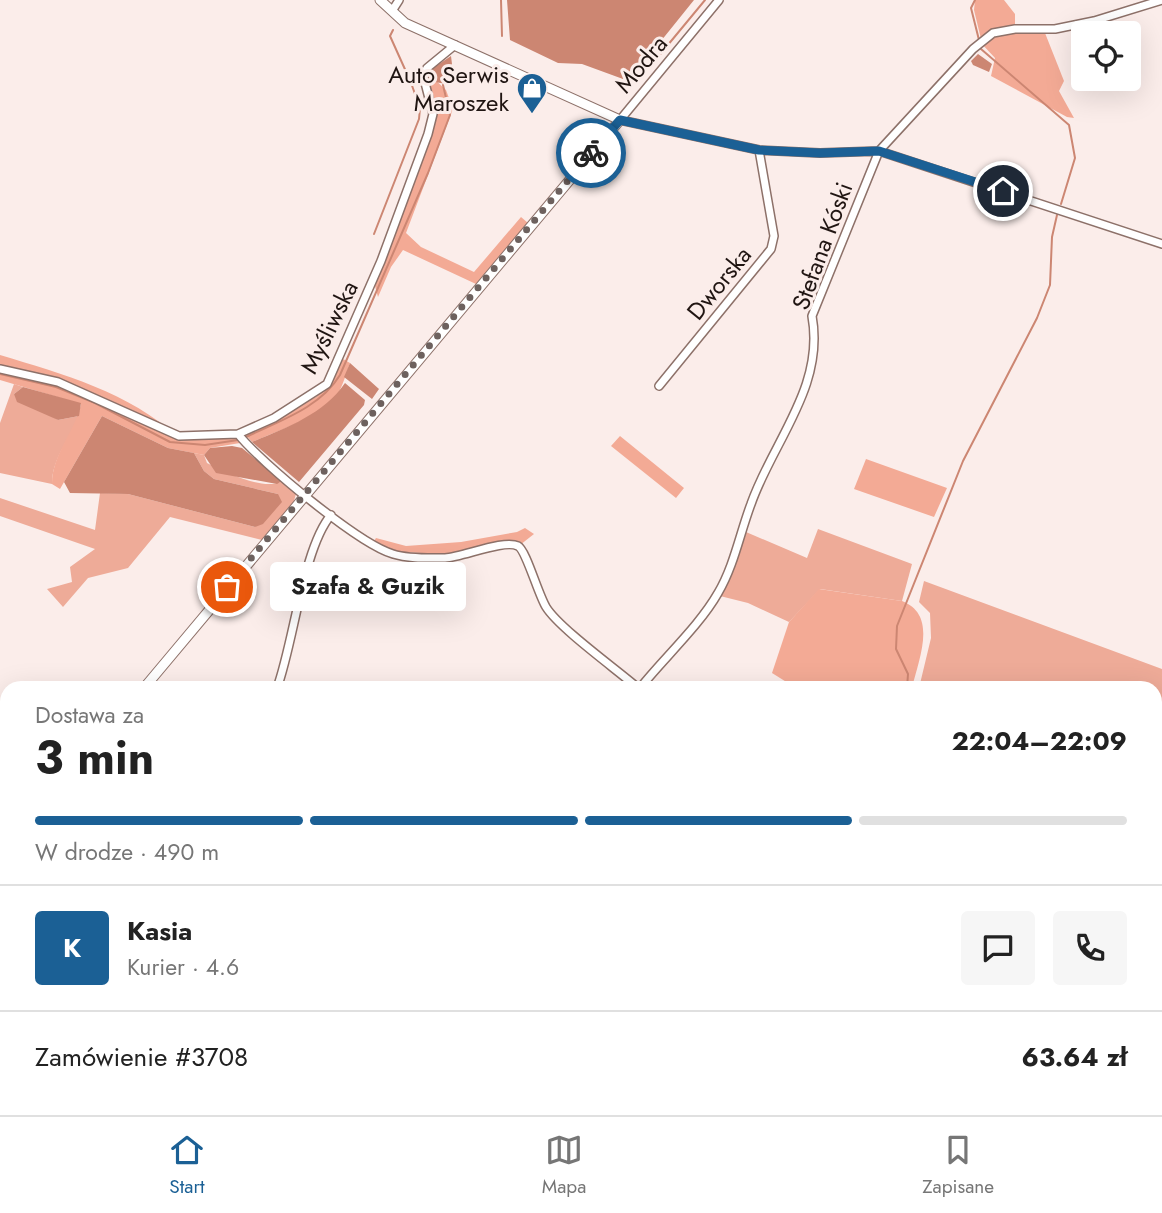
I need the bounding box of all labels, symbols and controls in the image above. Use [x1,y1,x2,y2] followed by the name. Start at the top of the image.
[1071,21,1141,91] map controls
[1071,21,1141,91] button: locate
[606,27,676,101] street label: Modra
[388,57,509,120] place label: Auto Serwis Maroszek
[515,71,549,115] shop icon: Auto Serwis Maroszek
[556,118,626,188] courier
[572,134,610,172] icon: bike
[973,161,1033,221] pin
[984,172,1022,210] icon: home
[783,177,861,315] street label: Stefana Kóski
[678,239,760,327] street label: Dworska
[291,275,367,379] street label: Myśliwska
[197,557,257,617] pin
[269,562,465,612] callout: Szafa & Guzik
[208,568,246,606] icon: bag
[291,569,445,603] text: Szafa & Guzik
[35,698,144,732] text: Dostawa za
[952,722,1127,760] text: 22:04–22:09
[35,725,154,791] text: 3 min
[35,835,219,869] text: W drodze · 490 m
[961,911,1035,985] button: chat
[1053,911,1127,985] button: phone
[127,912,192,950] text: Kasia
[63,929,81,967] text: K
[127,950,239,984] text: Kurier · 4.6
[35,1038,248,1076] text: Zamówienie #3708
[1022,1038,1127,1076] text: 63.64 zł
[168,1131,206,1200] tab: Start
[542,1131,586,1200] tab: Mapa
[922,1131,994,1200] tab: Zapisane

